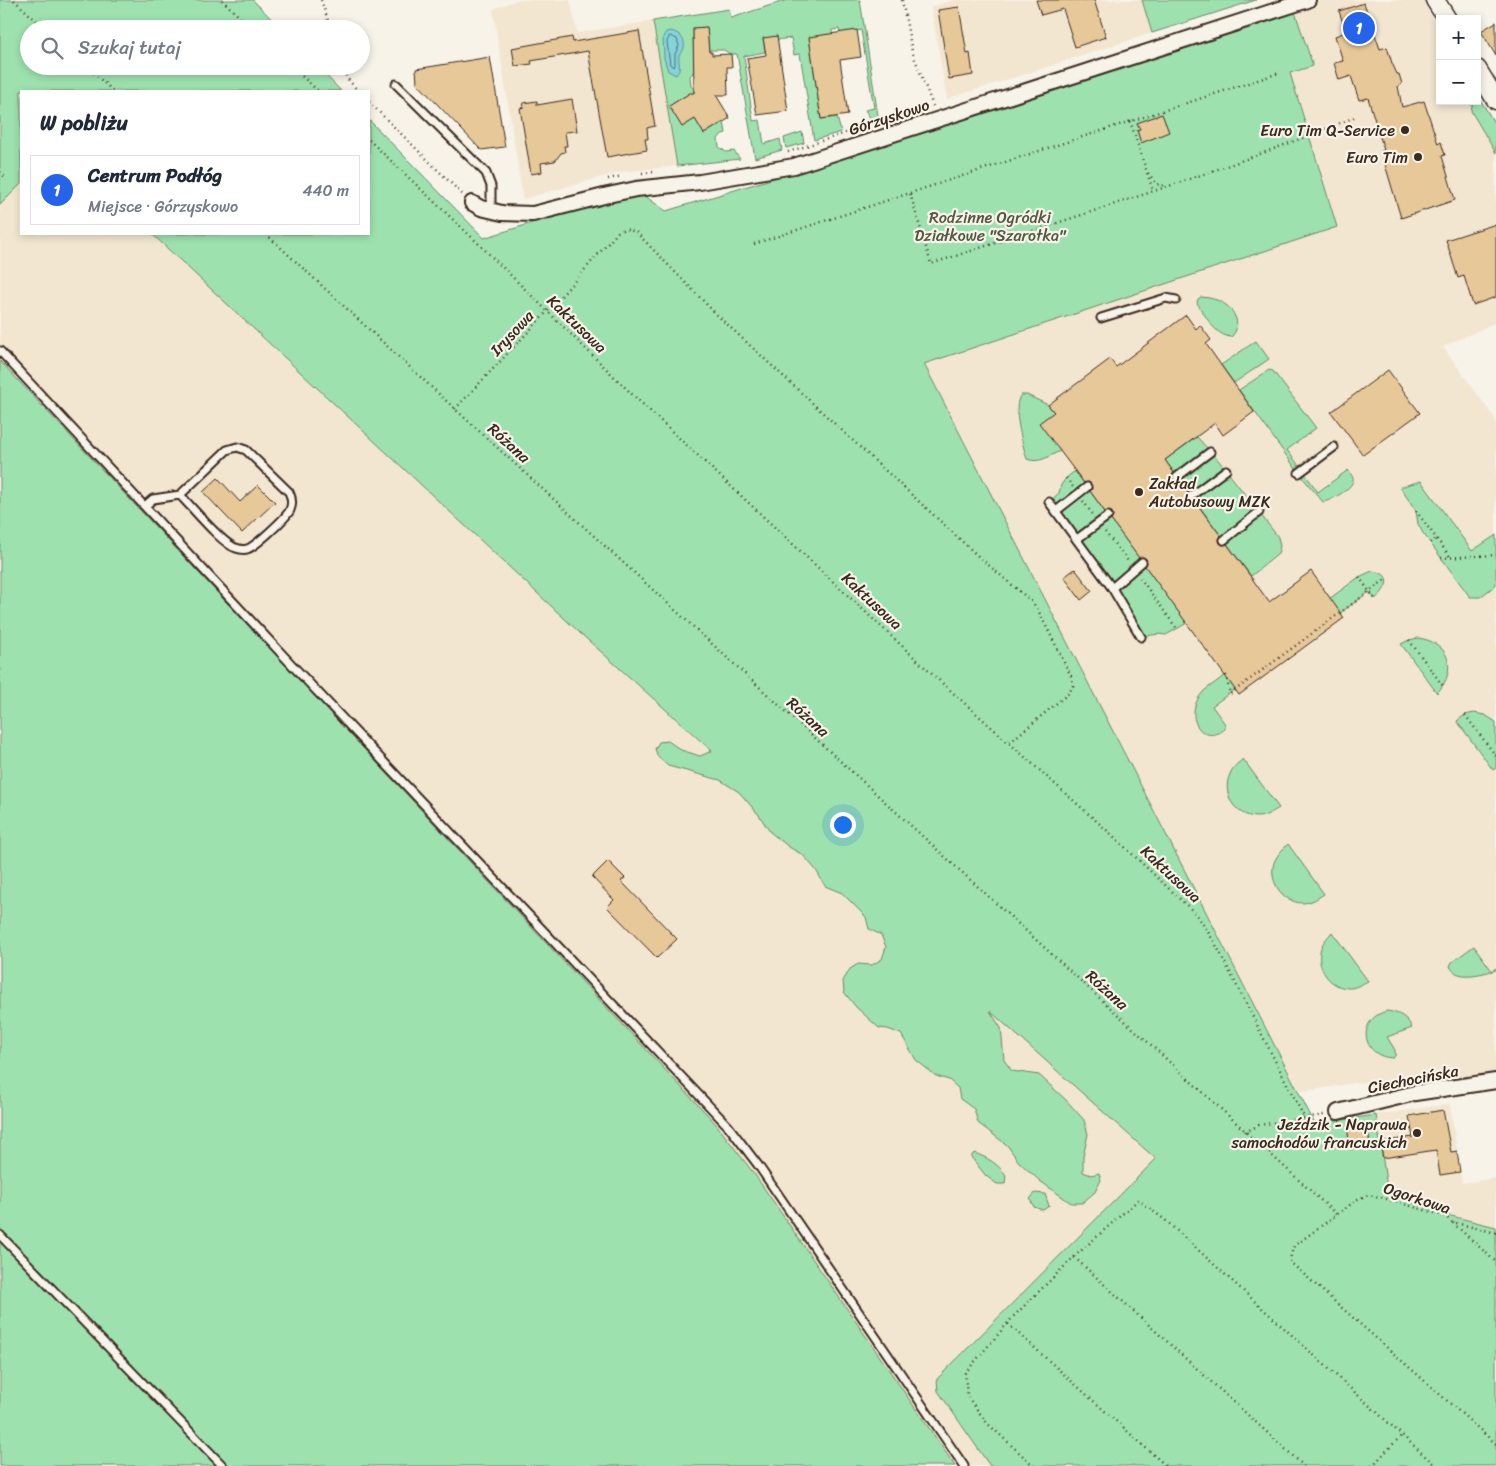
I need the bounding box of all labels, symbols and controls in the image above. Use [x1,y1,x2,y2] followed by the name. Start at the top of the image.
[1343,9,1375,47] pin: 1
[1436,15,1481,105] map controls
[1436,15,1481,60] button: +
[20,20,370,75] search box
[78,31,181,64] text: Szukaj tutaj
[38,34,66,62] icon: search
[1436,60,1481,105] button: −
[845,90,933,144] street label: Górzyskowo
[40,104,128,142] text: W pobliżu
[1260,116,1395,145] place label: Euro Tim Q-Service
[1399,124,1411,136] marker: Euro Tim Q-Service
[1346,143,1408,172] place label: Euro Tim
[1412,151,1424,163] marker: Euro Tim
[88,159,222,192] text: Centrum Podłóg
[54,176,60,205] text: 1
[302,176,349,205] text: 440 m
[88,192,238,221] text: Miejsce · Górzyskowo
[914,203,1067,250] park label: Rodzinne Ogródki Działkowe "Szarotka"
[540,287,614,361] street label: Kaktusowa
[482,302,542,364] street label: Irysowa
[481,415,538,471] street label: Różana
[1148,469,1271,516] place label: Zakład Autobusowy MZK
[1133,486,1145,498] marker: Zakład Autobusowy MZK
[835,565,909,637] street label: Kaktusowa
[780,689,837,745] street label: Różana
[830,812,856,838] your location
[1134,838,1208,910] street label: Kaktusowa
[1079,962,1136,1018] street label: Różana
[1365,1056,1462,1102] street label: Ciechocińska
[1231,1110,1408,1157] place label: Jeździk - Naprawa samochodów francuskich
[1411,1127,1423,1139] marker: Jeździk - Naprawa samochodów francuskich
[1380,1174,1454,1222] street label: Ogorkowa

